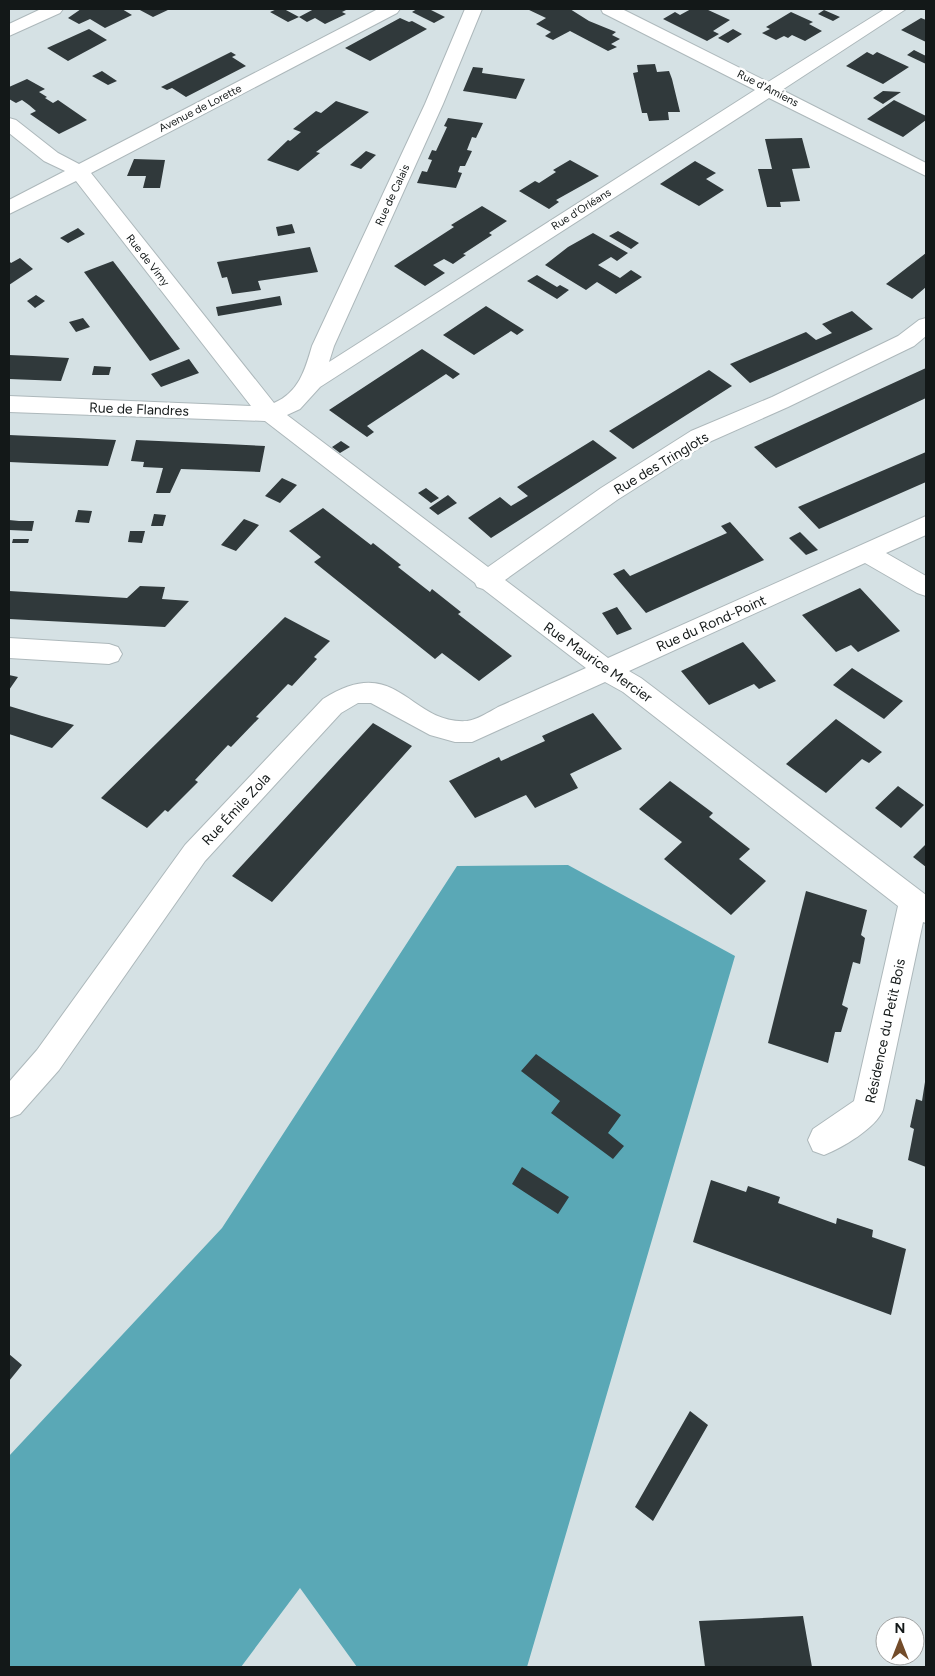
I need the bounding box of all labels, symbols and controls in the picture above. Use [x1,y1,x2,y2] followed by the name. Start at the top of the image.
[735,67,801,109] street label: Rue d'Amiens
[157,82,244,135] street label: Avenue de Lorette
[373,162,412,228] street label: Rue de Calais
[549,186,614,233] street label: Rue d'Orléans
[123,232,172,289] street label: Rue de Vimy
[89,399,189,420] street label: Rue de Flandres
[611,428,712,498] street label: Rue des Tringlots
[654,592,769,655] street label: Rue du Rond-Point
[540,619,655,706] street label: Rue Maurice Mercier
[199,770,274,849] street label: Rue Émile Zola
[862,957,909,1105] street label: Résidence du Petit Bois
[875,1616,925,1666] north arrow
[895,1620,905,1637] text: N

